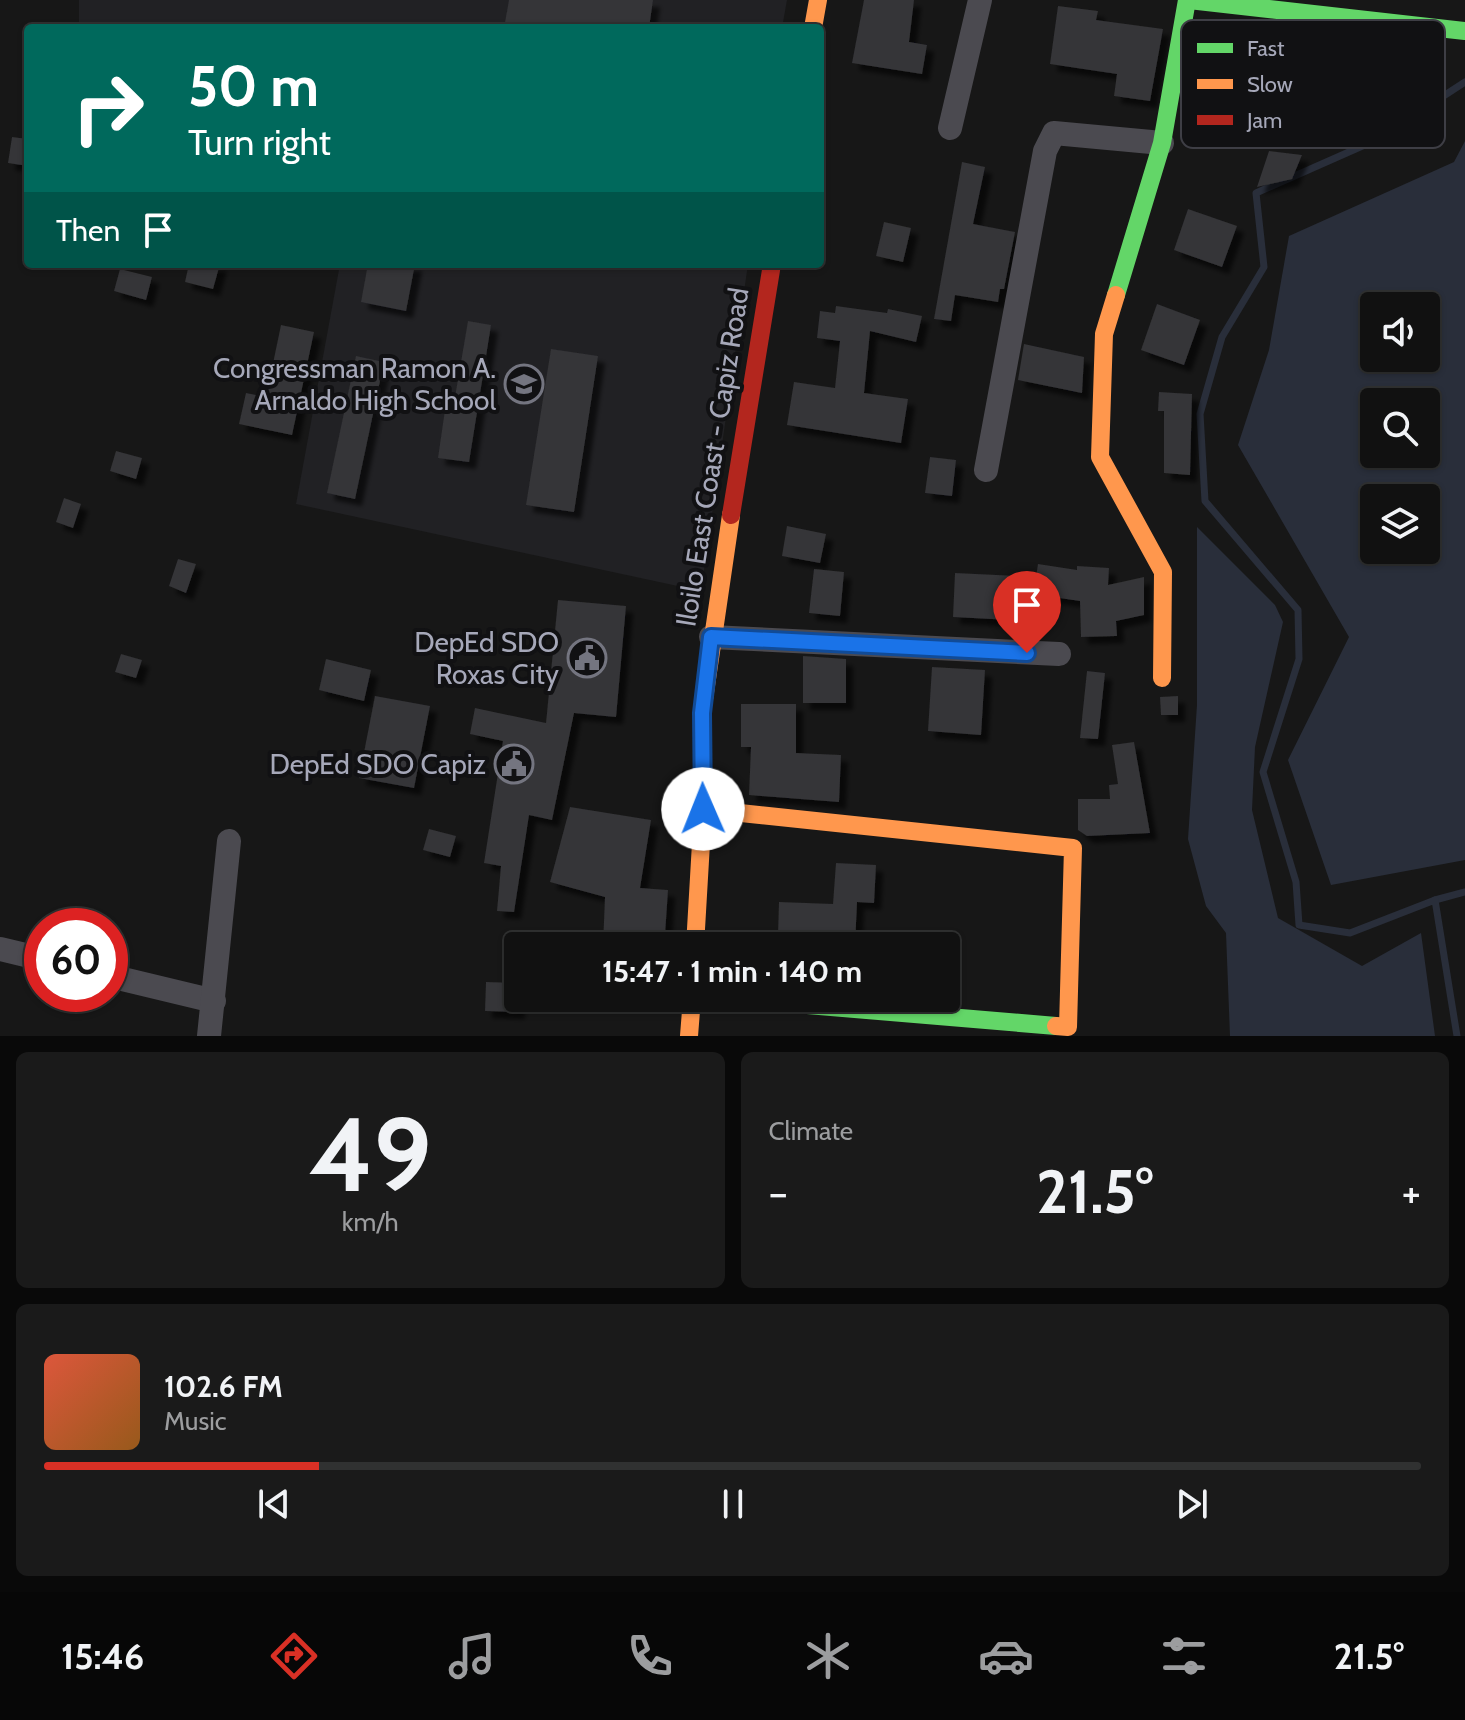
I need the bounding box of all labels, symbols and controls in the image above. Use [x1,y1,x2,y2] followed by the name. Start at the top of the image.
[1181,20,1445,148] legend
[1247,35,1285,62] text: Fast
[188,52,319,120] text: 50 m
[56,56,160,160] icon: right
[1247,71,1293,98] text: Slow
[1246,107,1282,134] text: Jam
[188,120,331,164] text: Turn right
[136,208,180,252] icon: arrive
[56,212,120,249] text: Then
[668,285,756,629] street label: Iloilo East Coast - Capiz Road
[1360,292,1440,564] map controls
[1360,292,1440,372] button: sound
[213,351,496,417] place label: Congressman Ramon A. Arnaldo High School
[503,363,545,405] school or university icon: Congressman Ramon A. Arnaldo High School
[1360,388,1440,468] button: search
[1360,484,1440,564] button: layers
[993,571,1061,653] pin
[1005,583,1049,627] icon: arrive
[414,625,559,691] place label: DepEd SDO Roxas City
[566,637,608,679] public building icon: DepEd SDO Roxas City
[493,743,535,785] public building icon: DepEd SDO Capiz
[270,747,486,781] place label: DepEd SDO Capiz
[661,767,745,851] position arrow
[24,908,128,1012] speed limit sign: 60
[602,953,862,990] text: 15:47 · 1 min · 140 m
[309,1091,432,1217] text: 49
[769,1115,853,1147] text: Climate
[1036,1155,1153,1228] text: 21.5°
[769,1166,788,1219] text: −
[1402,1166,1421,1219] text: +
[342,1206,399,1238] text: km/h
[164,1368,283,1405] text: 102.6 FM
[164,1405,227,1437] text: Music
[252,1482,296,1526] icon: previous
[711,1482,755,1526] icon: pause
[1170,1482,1214,1526] icon: next
[266,1628,322,1684] icon: directions
[444,1628,500,1684] icon: music
[622,1628,678,1684] icon: phone
[800,1628,856,1684] icon: climate
[978,1628,1034,1684] icon: car
[1156,1628,1212,1684] icon: filters
[61,1634,144,1678] text: 15:46
[1334,1634,1404,1678] text: 21.5°

